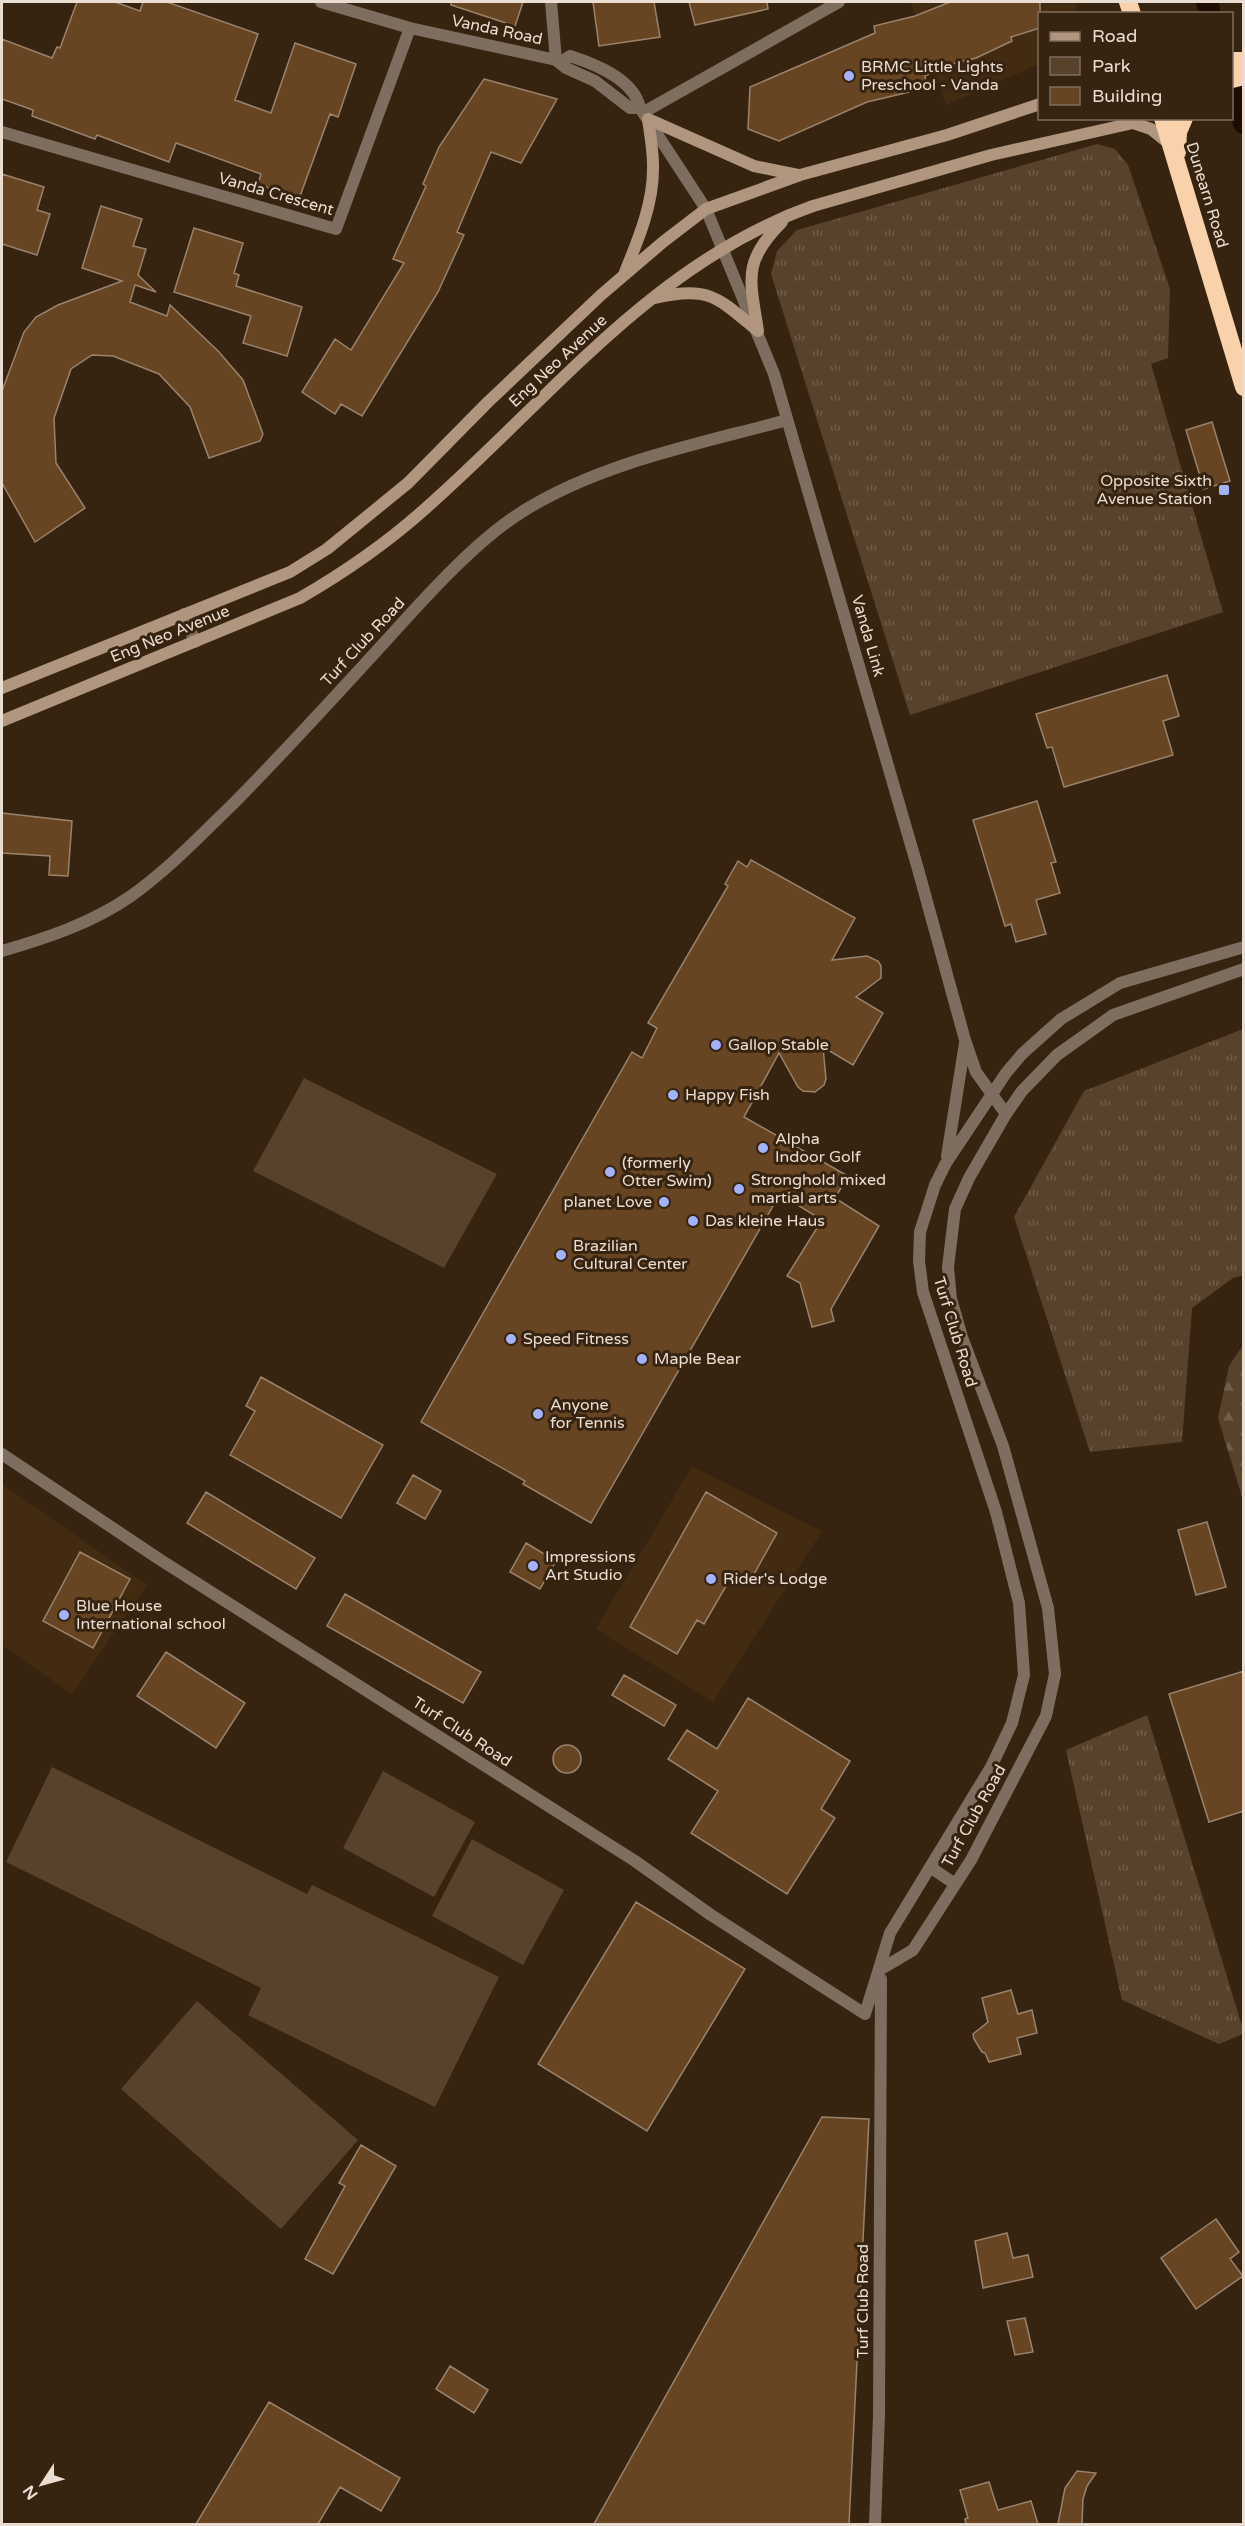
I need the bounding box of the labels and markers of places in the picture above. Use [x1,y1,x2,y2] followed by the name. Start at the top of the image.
[861,57,1003,95] place label: BRMC Little Lights Preschool - Vanda
[842,69,856,83] marker: BRMC Little Lights Preschool - Vanda
[1097,471,1212,509] place label: Opposite Sixth Avenue Station
[1217,483,1231,497] marker: Opposite Sixth Avenue Station
[728,1035,829,1055] place label: Gallop Stable
[709,1038,723,1052] marker: Gallop Stable
[685,1085,770,1105] place label: Happy Fish
[666,1088,680,1102] marker: Happy Fish
[775,1129,862,1167] place label: Alpha Indoor Golf
[756,1141,770,1155] marker: Alpha Indoor Golf
[622,1153,712,1191] place label: (formerly Otter Swim)
[603,1165,617,1179] marker: (formerly Otter Swim)
[751,1170,886,1208] place label: Stronghold mixed martial arts
[732,1182,746,1196] marker: Stronghold mixed martial arts
[564,1192,652,1212] place label: planet Love
[657,1195,671,1209] marker: planet Love
[705,1211,825,1231] place label: Das kleine Haus
[686,1214,700,1228] marker: Das kleine Haus
[573,1236,688,1274] place label: Brazilian Cultural Center
[554,1248,568,1262] marker: Brazilian Cultural Center
[523,1329,629,1349] place label: Speed Fitness
[504,1332,518,1346] marker: Speed Fitness
[654,1349,742,1369] place label: Maple Bear
[635,1352,649,1366] marker: Maple Bear
[550,1395,625,1433] place label: Anyone for Tennis
[531,1407,545,1421] marker: Anyone for Tennis
[545,1547,636,1585] place label: Impressions Art Studio
[526,1559,540,1573] marker: Impressions Art Studio
[723,1569,827,1589] place label: Rider's Lodge
[704,1572,718,1586] marker: Rider's Lodge
[76,1596,226,1634] place label: Blue House International school
[57,1608,71,1622] marker: Blue House International school

